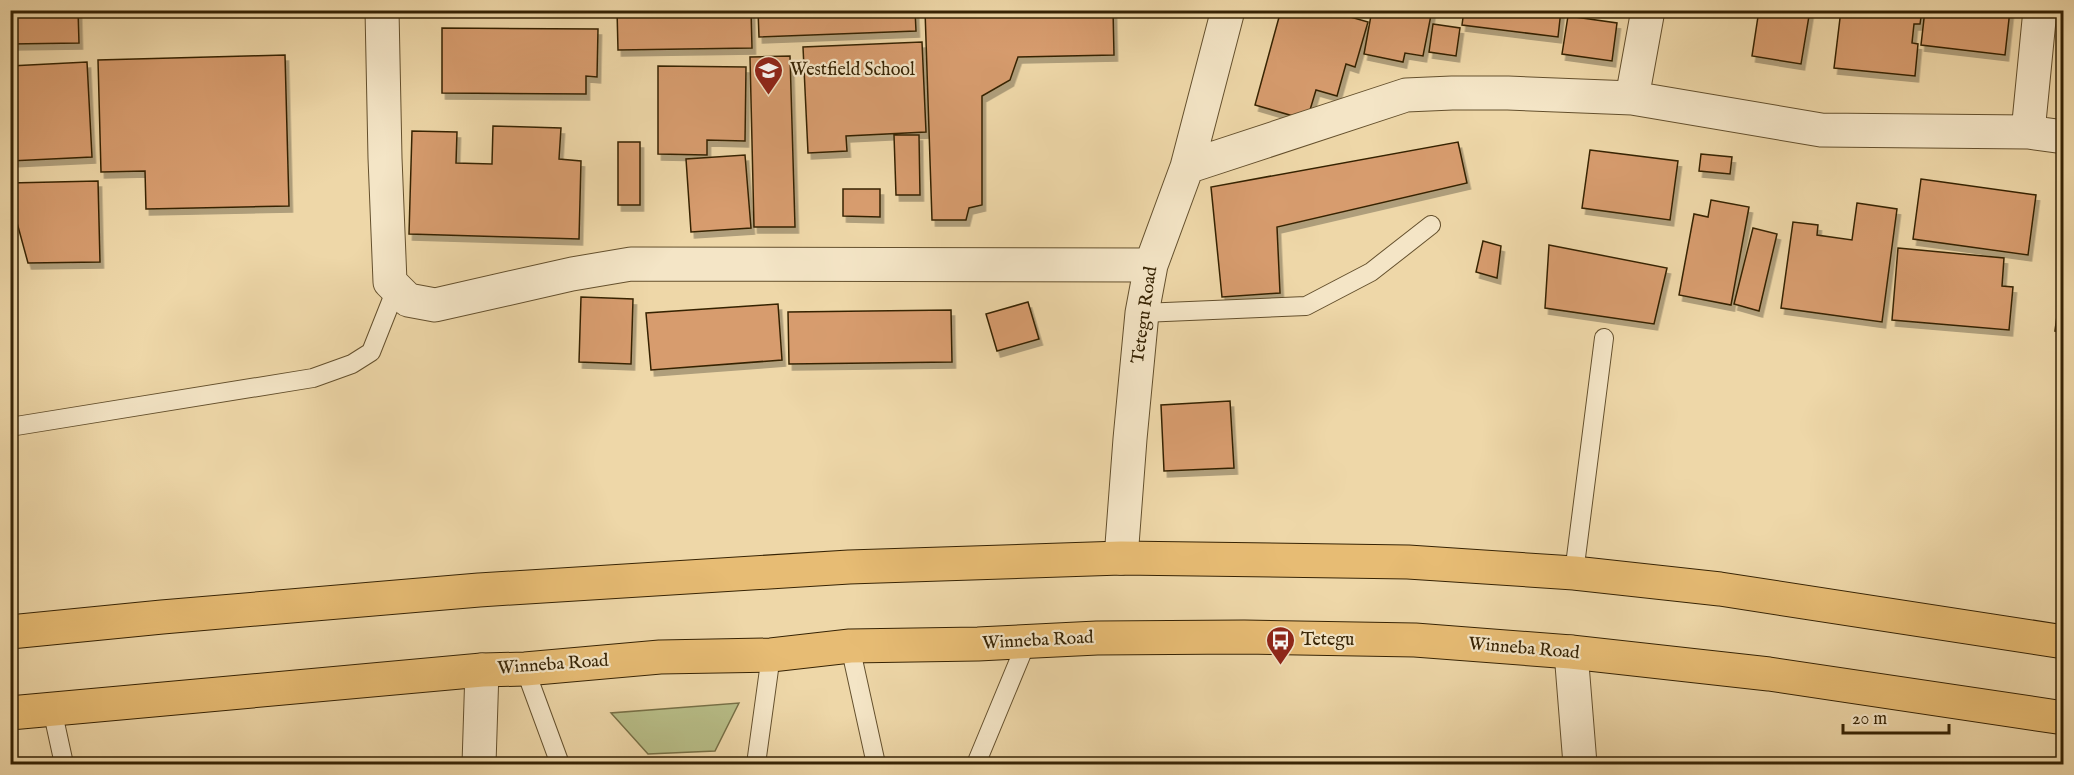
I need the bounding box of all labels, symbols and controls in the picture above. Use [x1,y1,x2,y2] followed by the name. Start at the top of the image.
[753,54,785,96] school or university icon: Westfield School
[790,59,915,82] place label: Westfield School
[1127,264,1163,365] street label: Tetegu Road
[1264,624,1296,666] bus stop icon: Tetegu
[982,627,1095,655] street label: Winneba Road
[1301,629,1354,652] place label: Tetegu
[1467,633,1581,665] street label: Winneba Road
[497,650,610,680] street label: Winneba Road
[1843,697,1950,735] scale bar
[1852,708,1887,731] text: 20 m

